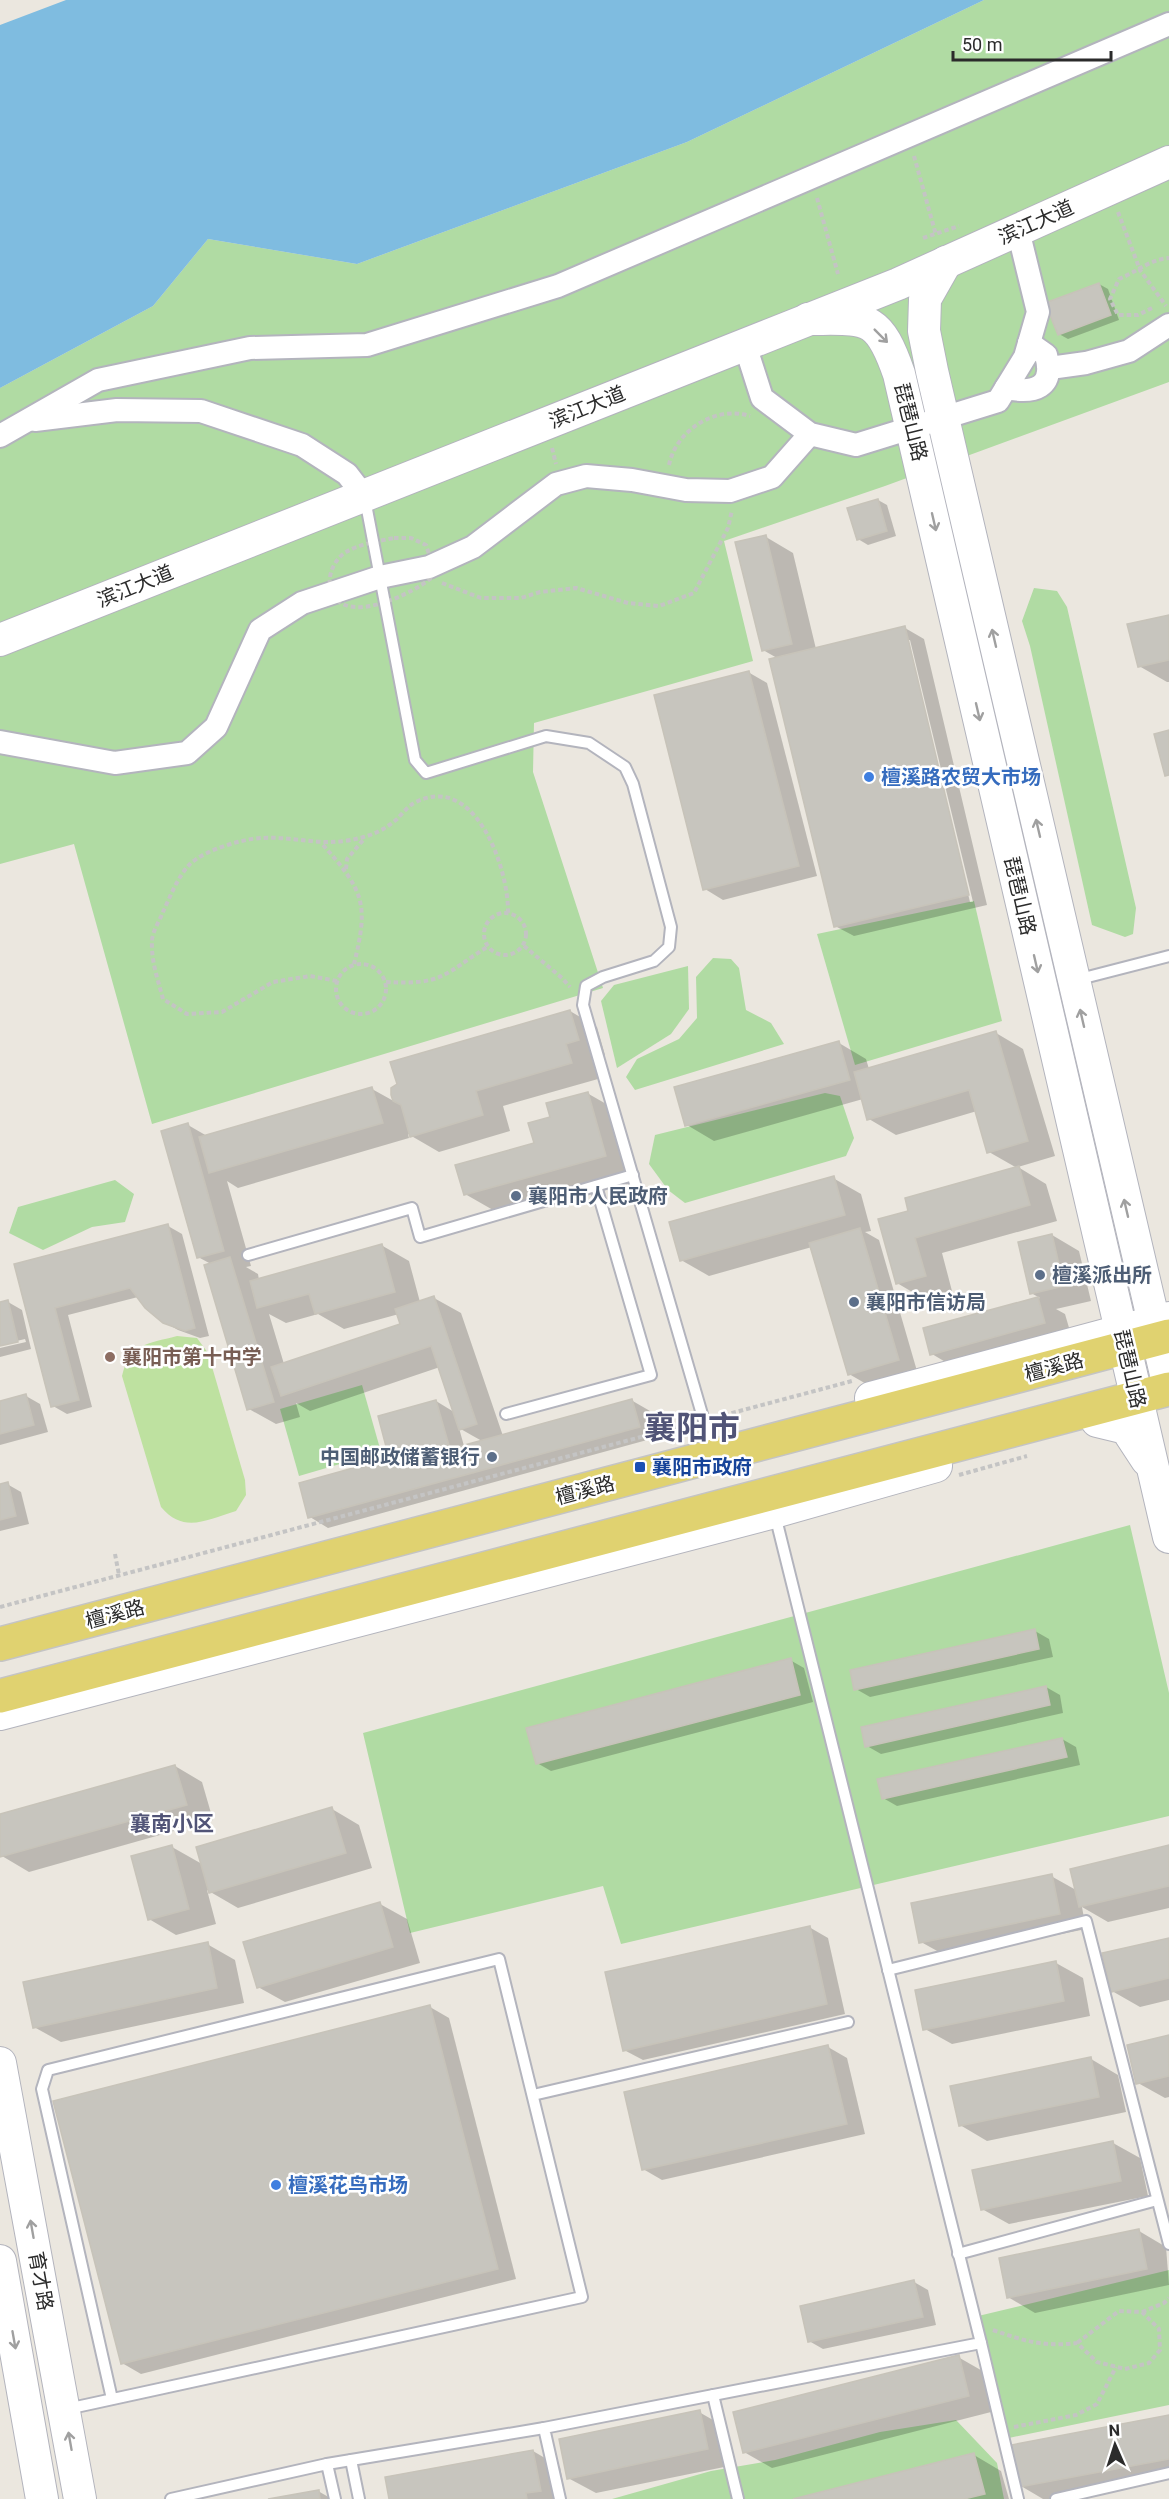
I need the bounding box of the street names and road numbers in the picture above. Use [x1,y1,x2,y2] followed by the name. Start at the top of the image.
[995,195,1077,249] street label: 滨江大道
[890,380,932,464] street label: 琵琶山路
[545,381,629,433] street label: 滨江大道
[93,560,177,612] street label: 滨江大道
[999,854,1041,938] street label: 琵琶山路
[1109,1327,1151,1411] street label: 琵琶山路
[1022,1348,1086,1386] street label: 檀溪路
[553,1471,617,1509] street label: 檀溪路
[83,1595,147,1633] street label: 檀溪路
[24,2249,58,2313] street label: 育才路

